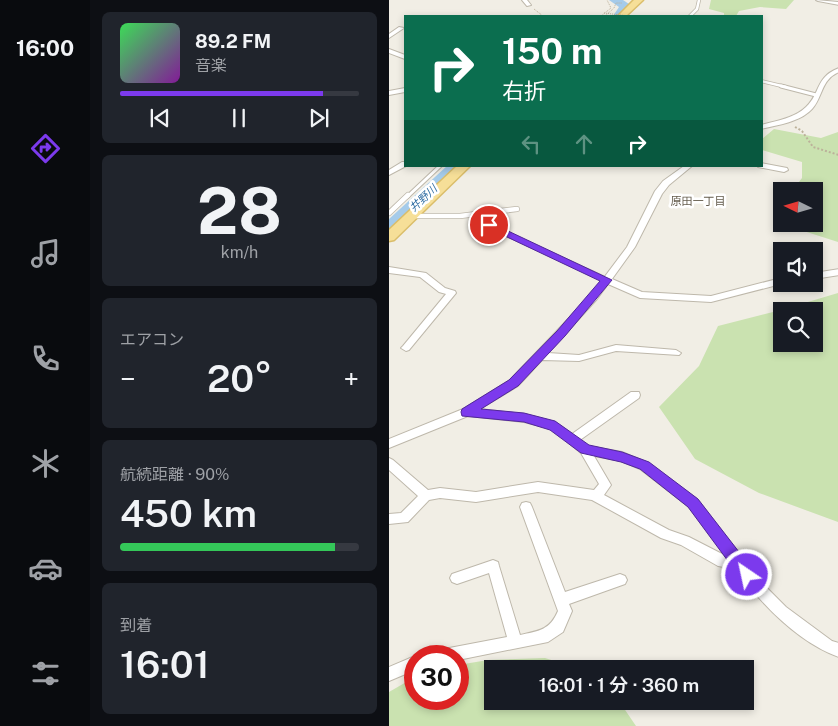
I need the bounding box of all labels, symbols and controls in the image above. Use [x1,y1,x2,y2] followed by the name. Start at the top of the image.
[195,30,271,52] text: 89.2 FM
[502,31,602,72] text: 150 m
[16,35,74,61] text: 16:00
[419,35,484,100] icon: right
[195,56,227,75] text: 音楽
[502,78,546,104] text: 右折
[146,104,174,132] icon: previous
[225,104,253,132] icon: pause
[305,104,333,132] icon: next
[517,130,545,158] icon: left
[570,130,598,158] icon: ahead
[623,130,651,158] icon: right
[28,131,63,166] icon: directions
[197,172,282,249] text: 28
[407,182,440,214] water label: 井野川
[773,182,823,232] north arrow
[773,182,823,352] map controls
[671,195,726,207] district label: 原田一丁目
[468,204,510,246] pin
[475,211,503,239] icon: arrive
[28,236,63,271] icon: music
[773,242,823,292] button: sound
[221,243,258,262] text: km/h
[773,302,823,352] button: search
[120,330,184,349] text: エアコン
[28,341,63,376] icon: phone
[207,356,272,401] text: 20°
[120,362,136,395] text: −
[343,362,359,395] text: +
[28,446,63,481] icon: climate
[120,465,230,484] text: 航続距離 · 90%
[120,491,257,536] text: 450 km
[720,548,772,600] position arrow
[28,551,63,586] icon: car
[120,616,152,635] text: 到着
[120,642,210,687] text: 16:01
[404,645,469,710] speed limit sign: 30
[28,656,63,691] icon: filters
[539,674,699,696] text: 16:01 · 1 分 · 360 m

